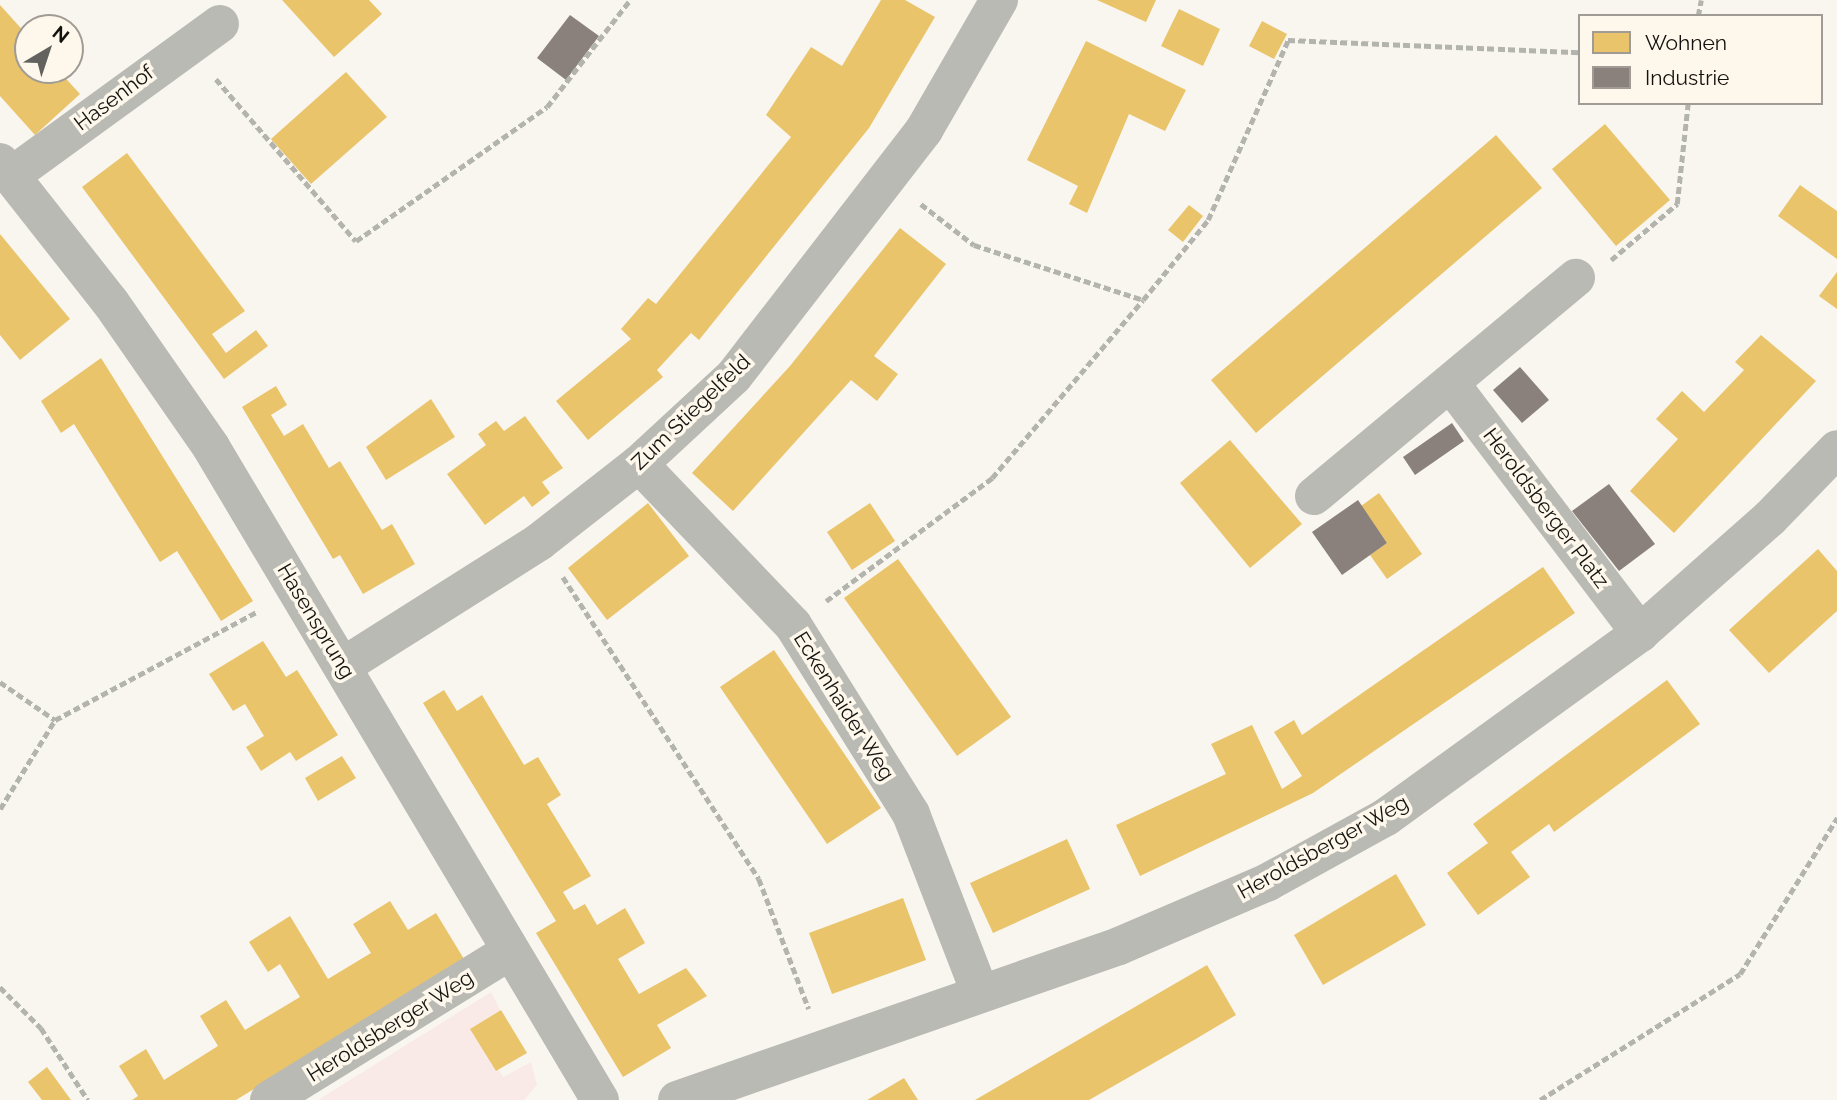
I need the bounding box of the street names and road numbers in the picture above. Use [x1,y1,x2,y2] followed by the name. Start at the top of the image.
[69,60,159,136] street label: Hasenhof
[626,349,756,475] street label: Zum Stiegelfeld
[1478,423,1614,593] street label: Heroldsberger Platz
[272,559,360,683] street label: Hasensprung
[788,627,900,785] street label: Eckenhaider Weg
[1233,789,1413,905] street label: Heroldsberger Weg
[302,964,478,1088] street label: Heroldsberger Weg

